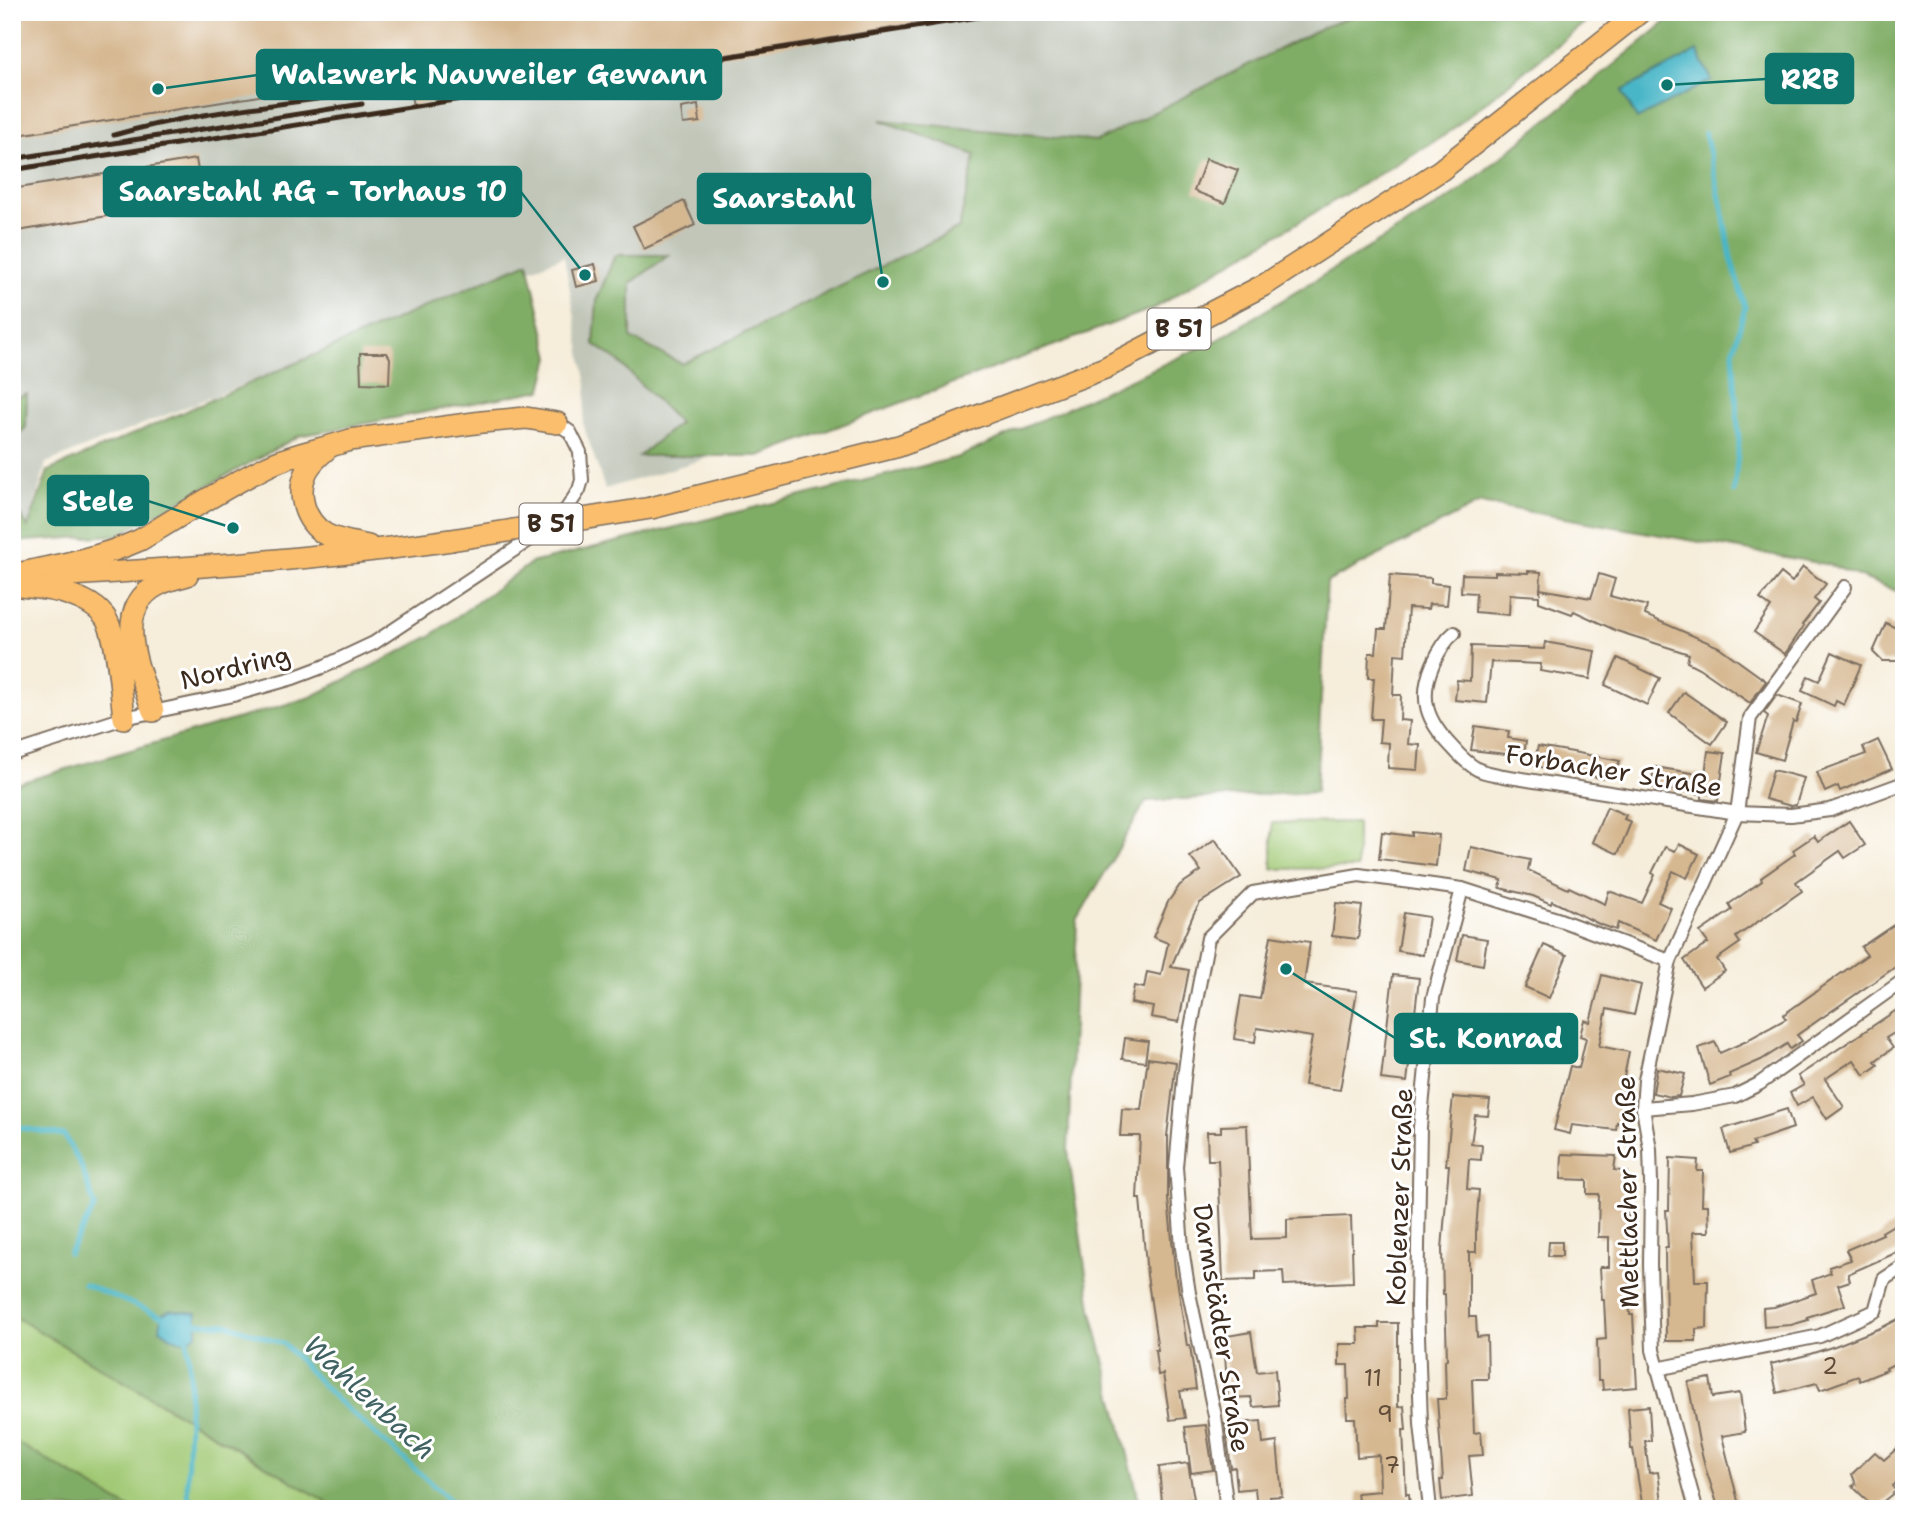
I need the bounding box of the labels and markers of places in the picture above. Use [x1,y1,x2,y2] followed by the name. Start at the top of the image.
[257,50,721,99] callout: Walzwerk Nauweiler Gewann
[1766,54,1853,103] callout: RRB
[104,167,521,216] callout: Saarstahl AG - Torhaus 10
[698,174,870,223] callout: Saarstahl
[48,476,148,525] callout: Stele
[1395,1014,1577,1063] callout: St. Konrad

